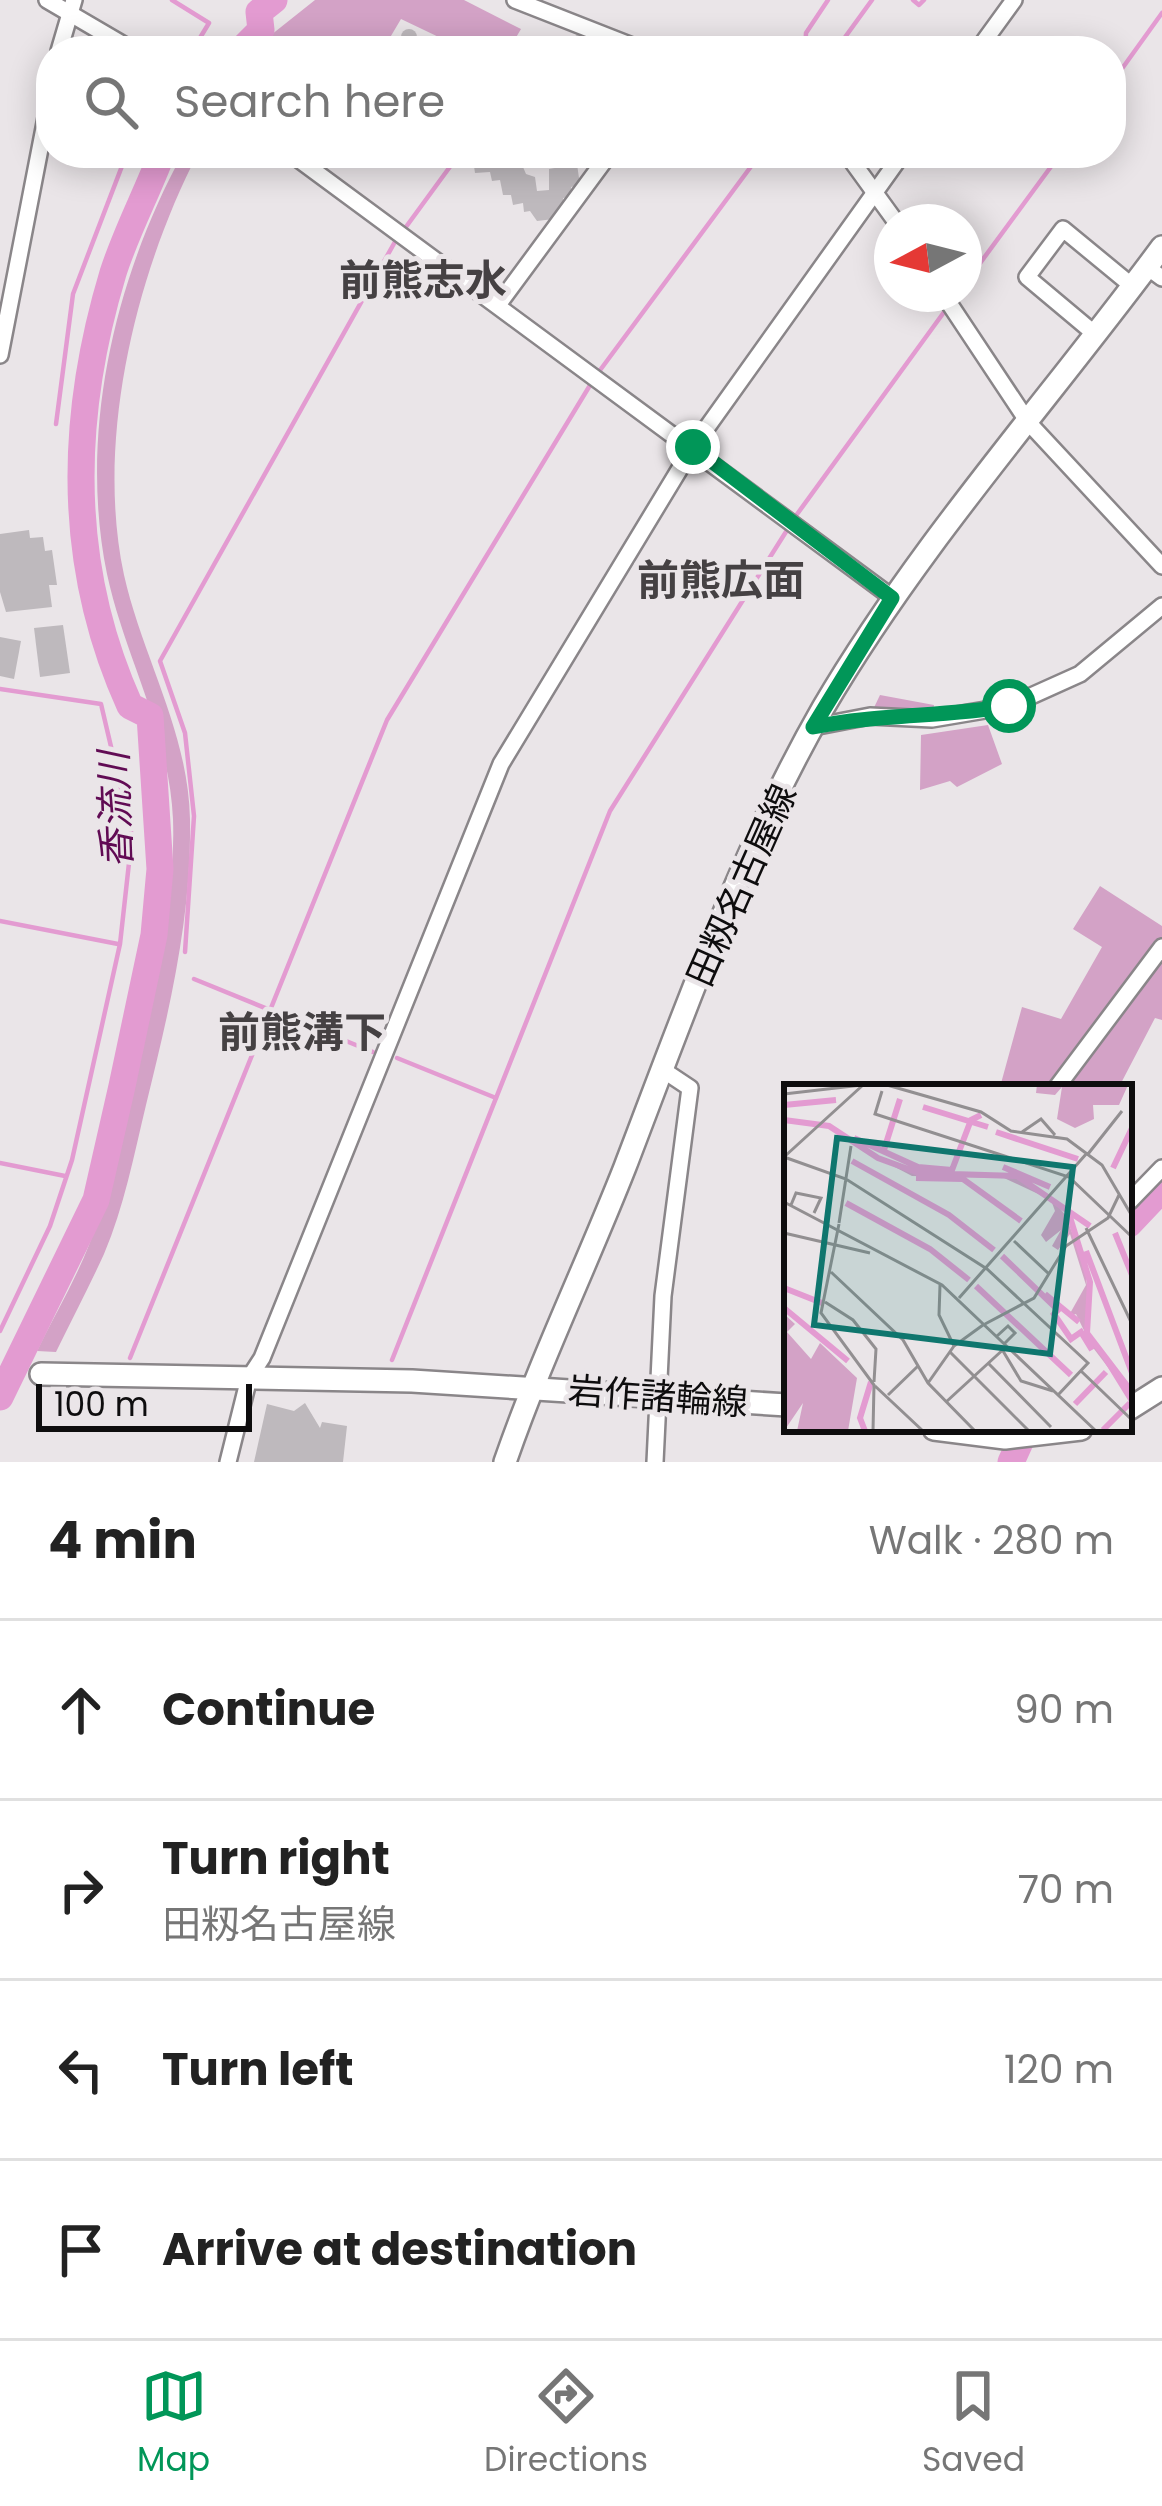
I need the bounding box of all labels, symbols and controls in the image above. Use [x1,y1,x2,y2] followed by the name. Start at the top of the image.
[36,36,1126,168] search box
[78,69,144,135] icon: search
[174,70,445,133] text: Search here
[874,204,982,312] north arrow
[339,251,507,310] district label: 前熊志水
[666,420,720,474] route end
[637,551,805,610] district label: 前熊広面
[982,679,1036,733] route start
[86,747,145,869] water label: 香流川
[674,776,809,994] street label: 田籾名古屋線
[218,1003,386,1062] district label: 前熊溝下
[784,1084,1132,1432] inset map
[566,1365,750,1428] street label: 岩作諸輪線
[36,1378,252,1431] scale bar
[54,1381,149,1428] text: 100 m
[48,1504,197,1576] text: 4 min
[869,1513,1114,1568] text: Walk · 280 m
[48,1677,114,1743] icon: ahead
[162,1678,375,1741] text: Continue
[1014,1682,1114,1737] text: 90 m
[162,1827,390,1890] text: Turn right
[48,1857,114,1923] icon: right
[1018,1862,1114,1917] text: 70 m
[162,1897,396,1952] text: 田籾名古屋線
[48,2037,114,2103] icon: left
[162,2038,354,2101] text: Turn left
[1004,2042,1114,2097] text: 120 m
[48,2217,114,2283] icon: arrive
[162,2218,637,2281] text: Arrive at destination
[137,2363,210,2485] tab: Map
[484,2363,648,2485] tab: Directions
[922,2363,1025,2485] tab: Saved

